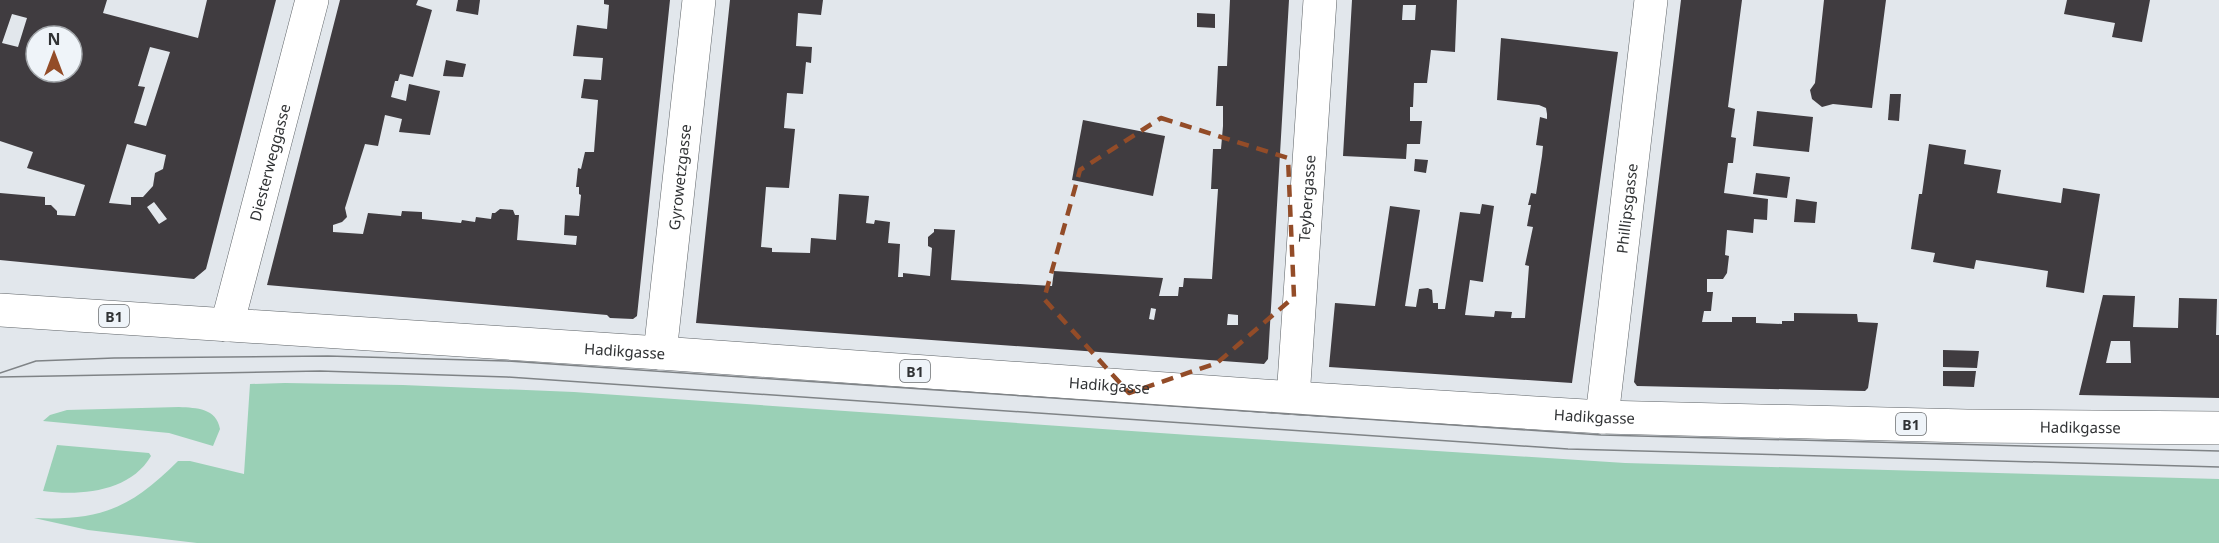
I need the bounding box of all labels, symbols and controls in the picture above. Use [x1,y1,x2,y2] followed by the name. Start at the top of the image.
[24,24,84,84] north arrow
[47,28,61,50] text: N
[245,102,294,223] street label: Diesterweggasse
[664,123,695,231] street label: Gyrowetzgasse
[1294,154,1319,243] street label: Teybergasse
[1611,162,1642,255] street label: Phillipsgasse
[99,305,129,327] road number: B1
[584,338,666,363] street label: Hadikgasse
[900,360,930,382] road number: B1
[1068,372,1151,398] street label: Hadikgasse
[1553,404,1635,428] street label: Hadikgasse
[1896,413,1926,435] road number: B1
[2040,417,2121,437] street label: Hadikgasse

